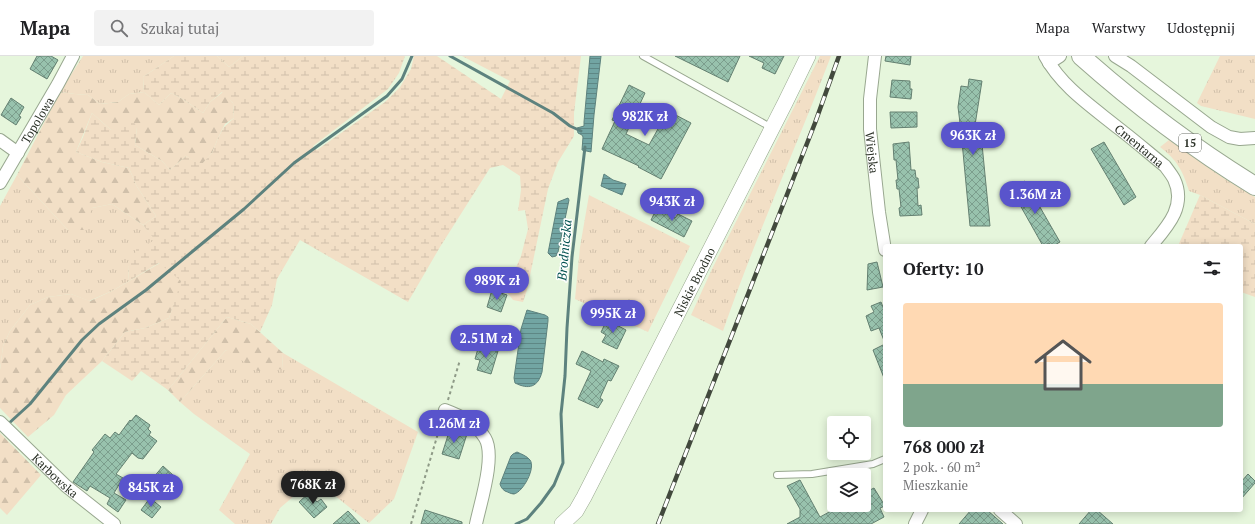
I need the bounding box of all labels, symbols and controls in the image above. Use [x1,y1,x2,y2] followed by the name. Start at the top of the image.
[94,10,374,46] search box
[20,15,70,40] text: Mapa
[108,17,130,39] icon: search
[140,18,219,38] text: Szukaj tutaj
[1036,18,1070,37] text: Mapa
[1092,18,1145,37] text: Warstwy
[1167,18,1235,37] text: Udostępnij
[17,94,56,146] street label: Topolowa
[608,103,682,137] pin: 982K zł
[622,107,668,125] text: 982K zł
[1112,121,1167,170] street label: Cmentarna
[936,122,1010,156] pin: 963K zł
[950,126,996,144] text: 963K zł
[863,131,882,174] street label: Wiejska
[1179,134,1201,152] road number: 15
[994,181,1076,215] pin: 1.36M zł
[1009,185,1061,203] text: 1.36M zł
[635,188,709,222] pin: 943K zł
[649,192,695,210] text: 943K zł
[552,219,576,282] water label: Brodniczka
[670,244,718,319] street label: Niskie Brodno
[903,257,984,280] text: Oferty: 10
[1201,257,1223,279] icon: filters
[460,267,534,301] pin: 989K zł
[474,271,520,289] text: 989K zł
[576,300,650,334] pin: 995K zł
[590,304,636,322] text: 995K zł
[445,325,527,359] pin: 2.51M zł
[460,329,512,347] text: 2.51M zł
[1027,329,1099,401] icon: home
[413,410,495,444] pin: 1.26M zł
[428,414,480,432] text: 1.26M zł
[827,416,871,512] map controls
[827,416,871,460] button: locate
[903,435,985,458] text: 768 000 zł
[29,450,82,501] street label: Karbowska
[903,458,981,476] text: 2 pok. · 60 m²
[827,468,871,512] button: layers
[276,471,350,505] pin: 768K zł
[114,474,188,508] pin: 845K zł
[290,475,336,493] text: 768K zł
[903,476,968,494] text: Mieszkanie
[128,478,174,496] text: 845K zł

